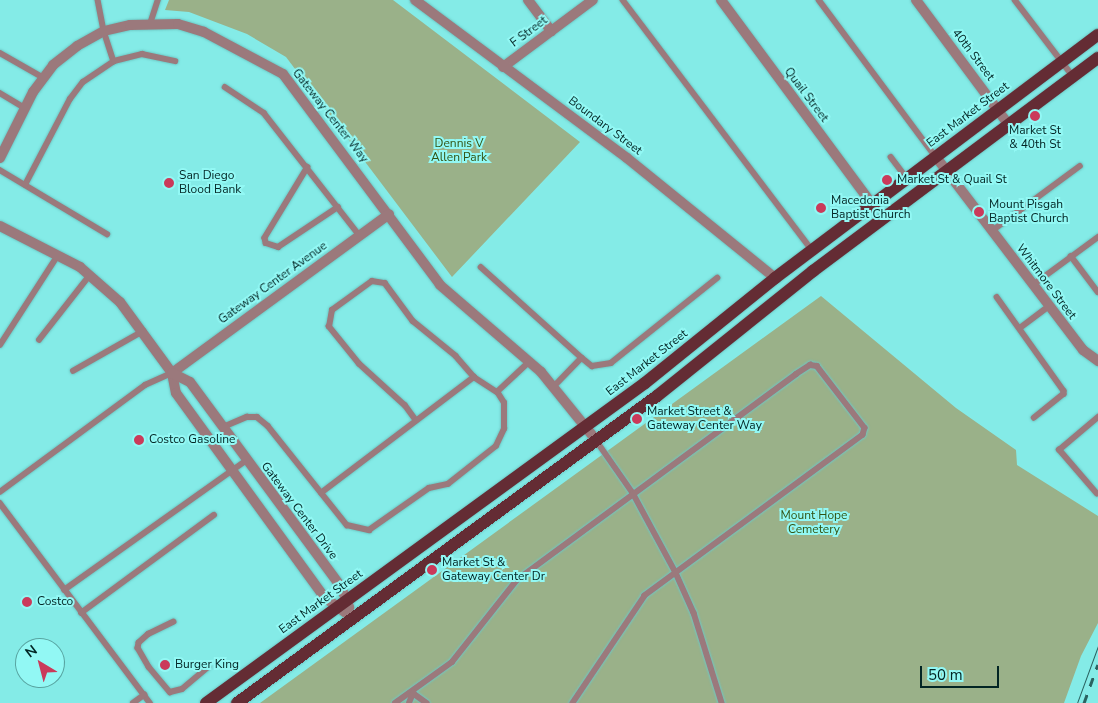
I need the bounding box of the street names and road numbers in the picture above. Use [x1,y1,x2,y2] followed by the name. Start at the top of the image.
[508,13,550,51] street label: F Street
[949,26,997,84] street label: 40th Street
[781,65,831,125] street label: Quail Street
[289,66,371,166] street label: Gateway Center Way
[924,79,1012,151] street label: East Market Street
[565,94,645,158] street label: Boundary Street
[216,239,330,327] street label: Gateway Center Avenue
[1013,242,1079,322] street label: Whitmore Street
[603,327,691,399] street label: East Market Street
[258,459,340,563] street label: Gateway Center Drive
[277,567,365,637] street label: East Market Street

